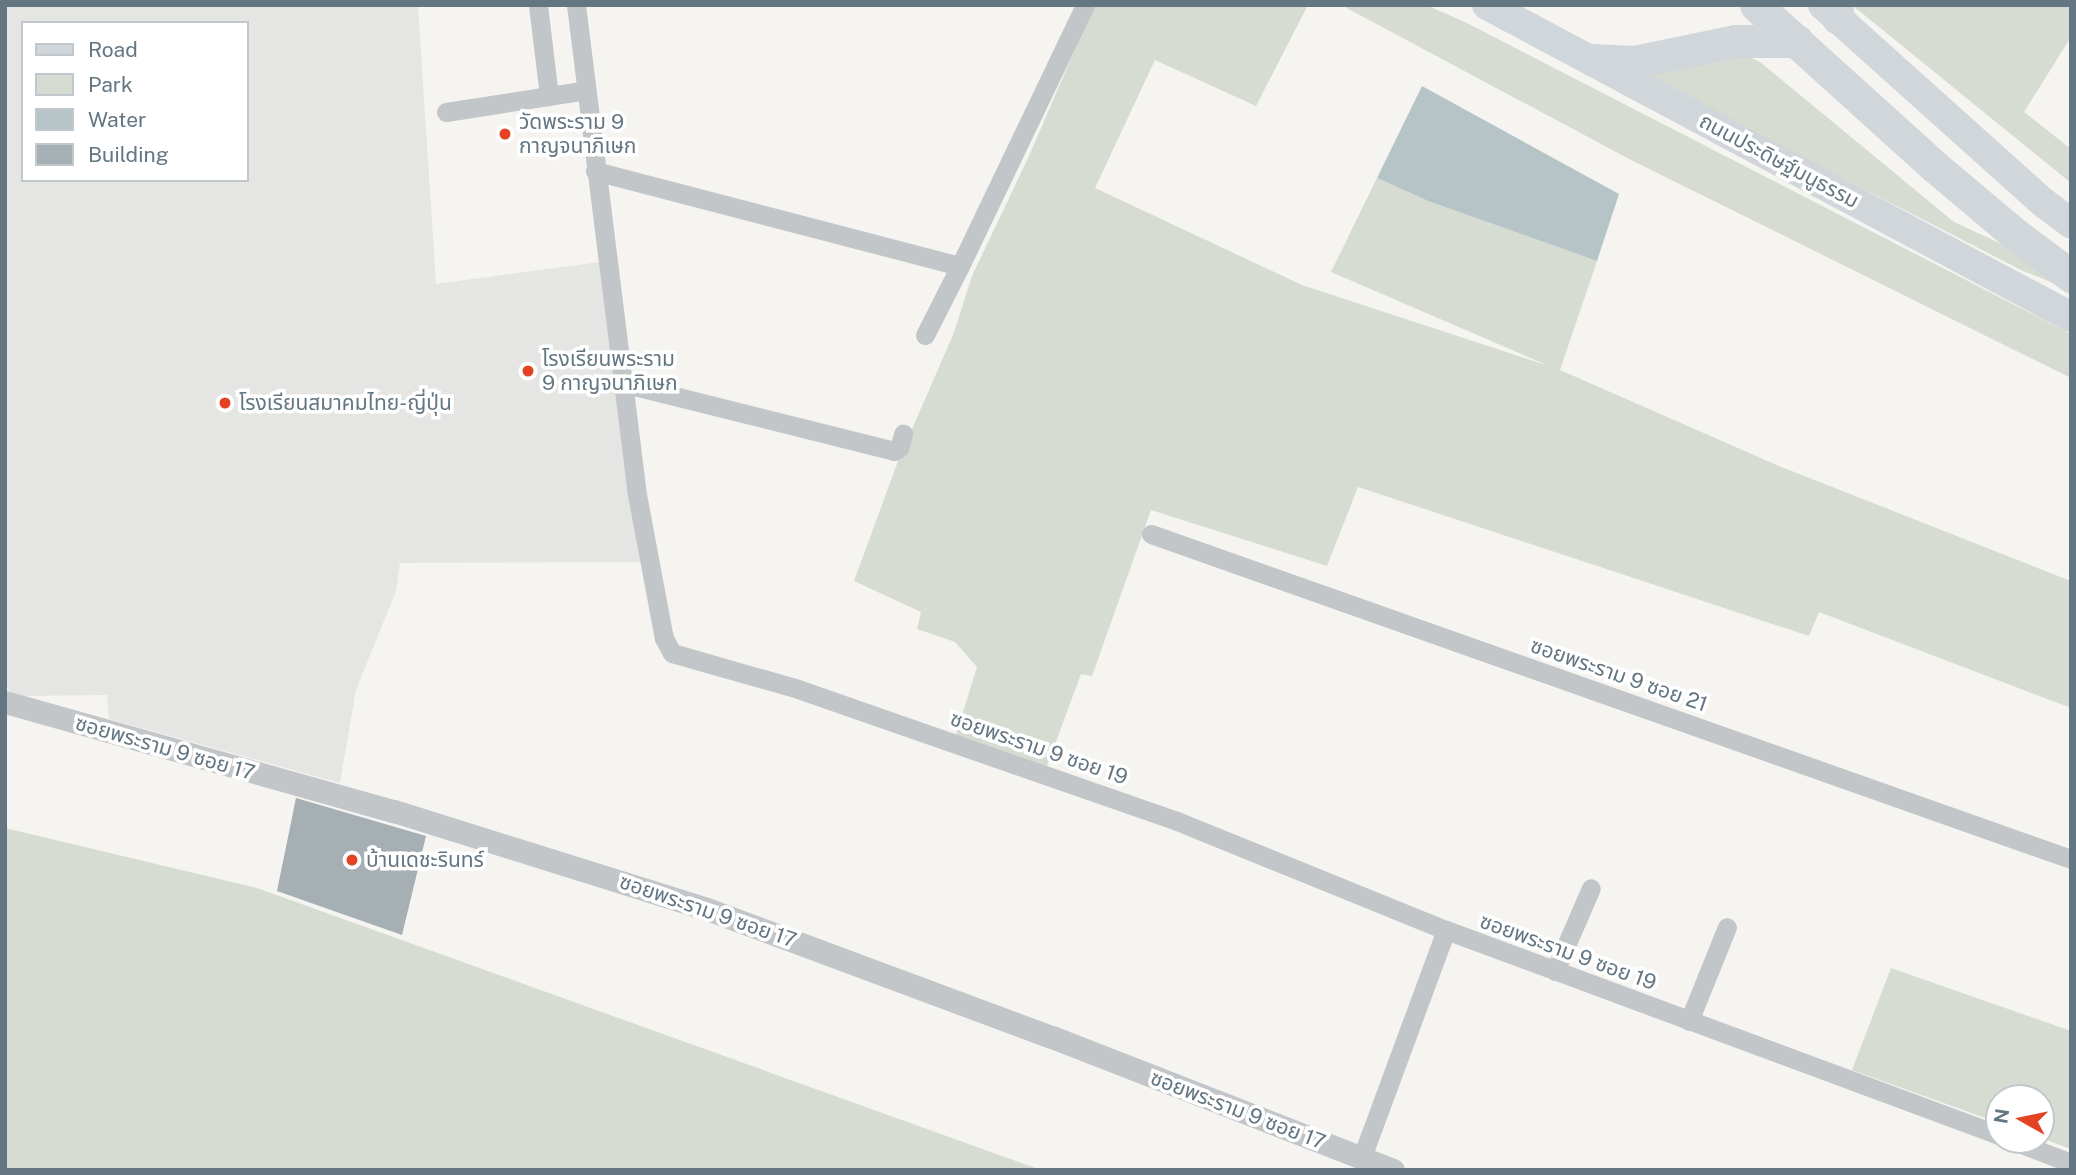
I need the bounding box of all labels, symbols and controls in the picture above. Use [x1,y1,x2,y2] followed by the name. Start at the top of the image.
[21,21,248,182] legend
[88,37,138,62] text: Road
[88,72,133,97] text: Park
[88,107,146,132] text: Water
[1695,108,1863,214] street label: ถนนประดิษฐ์มนูธรรม
[519,109,636,159] place label: วัดพระราม 9 กาญจนาภิเษก
[497,126,513,142] marker: วัดพระราม 9 กาญจนาภิเษก
[88,142,169,167] text: Building
[542,346,678,396] place label: โรงเรียนพระราม 9 กาญจนาภิเษก
[520,363,536,379] marker: โรงเรียนพระราม 9 กาญจนาภิเษก
[239,390,452,416] place label: โรงเรียนสมาคมไทย-ญี่ปุ่น
[217,395,233,411] marker: โรงเรียนสมาคมไทย-ญี่ปุ่น
[1527,633,1711,717] street label: ซอยพระราม 9 ซอย 21
[947,706,1131,790] street label: ซอยพระราม 9 ซอย 19
[72,710,258,786] street label: ซอยพระราม 9 ซอย 17
[366,847,484,873] place label: บ้านเดชะรินทร์
[344,852,360,868] marker: บ้านเดชะรินทร์
[616,869,800,953] street label: ซอยพระราม 9 ซอย 17
[1476,908,1660,996] street label: ซอยพระราม 9 ซอย 19
[1147,1065,1329,1155] street label: ซอยพระราม 9 ซอย 17
[1985,1084,2055,1154] north arrow
[1989,1107,2013,1125] text: N

